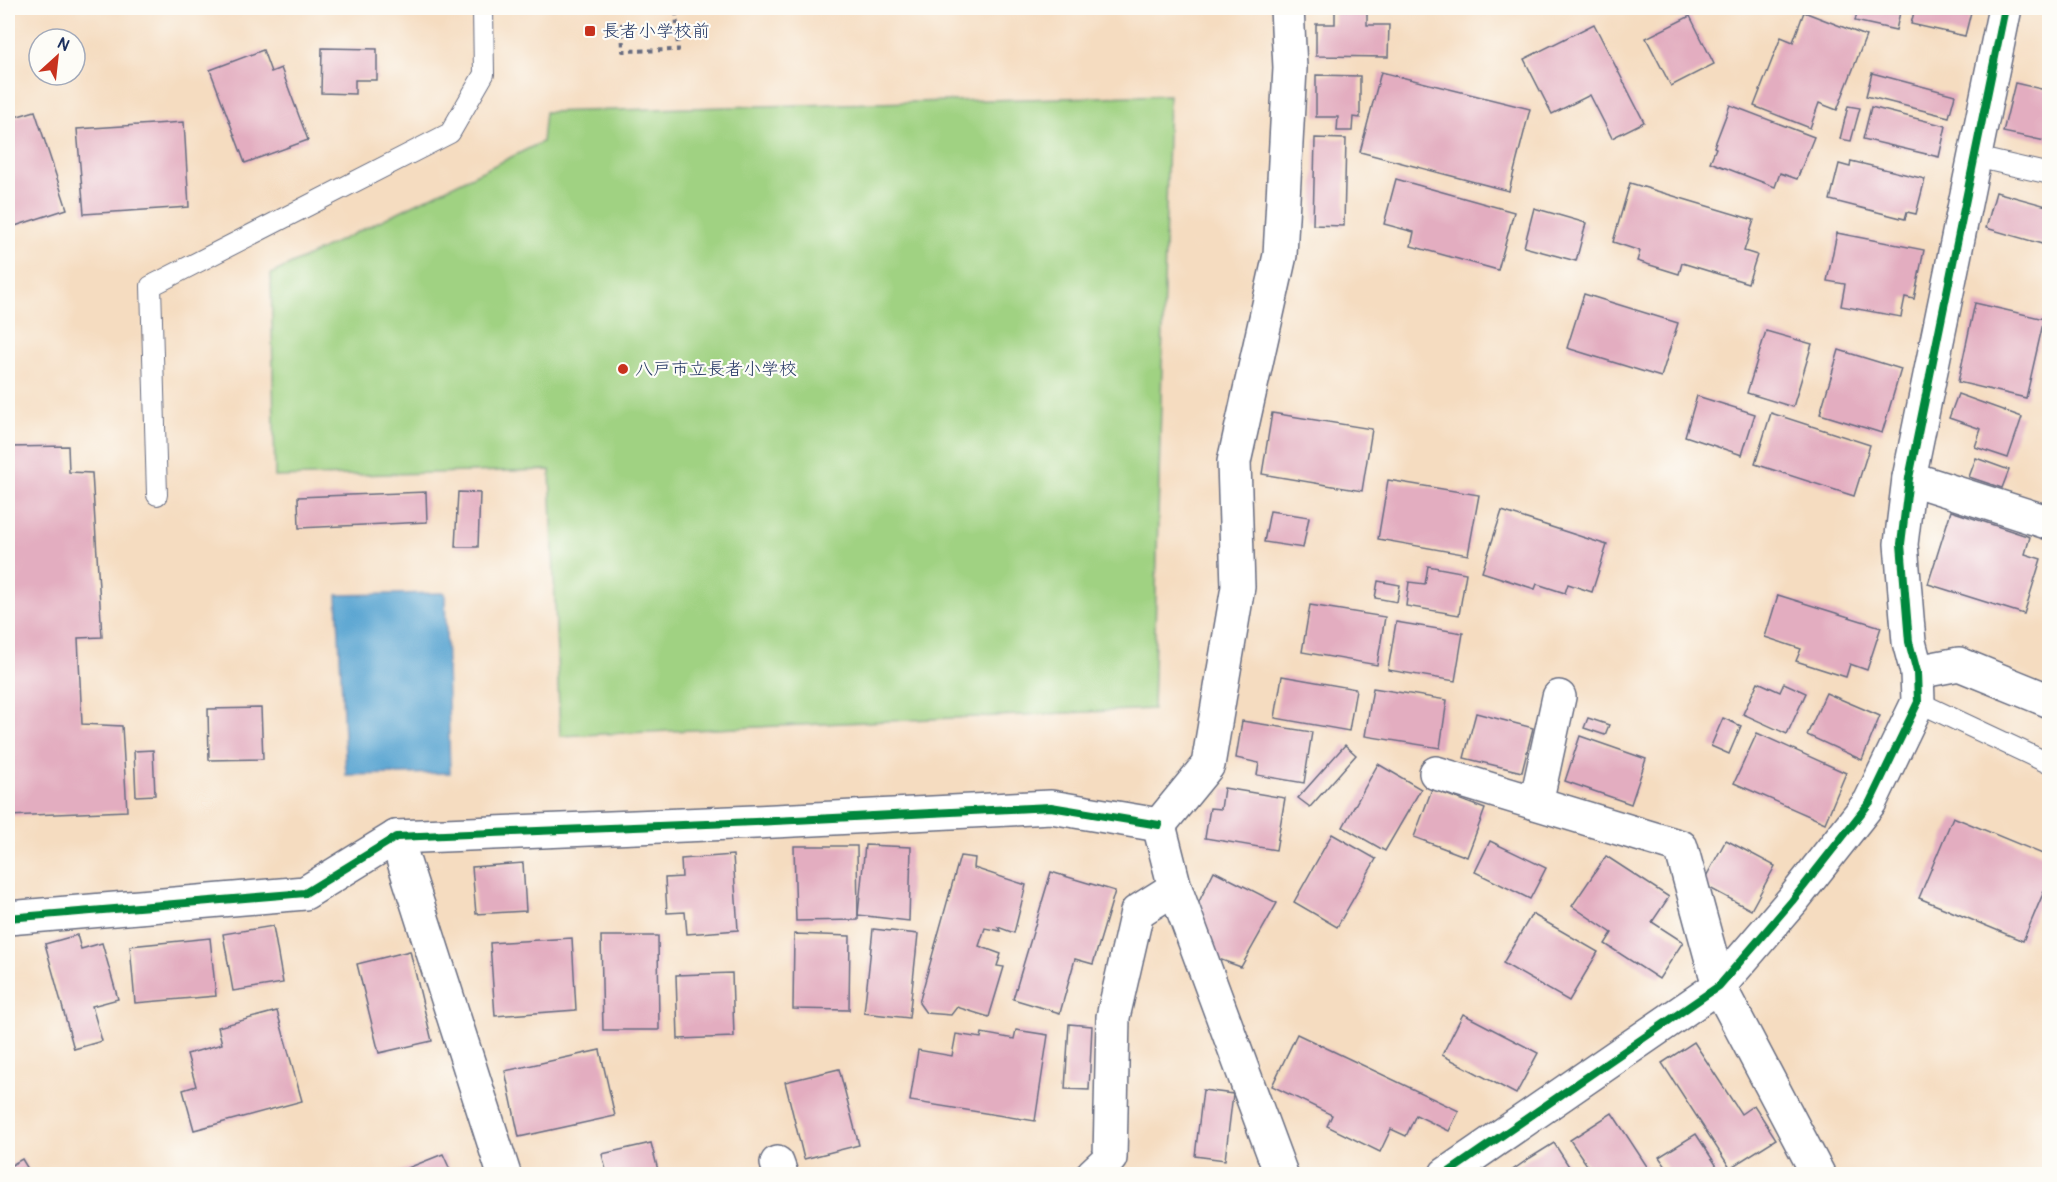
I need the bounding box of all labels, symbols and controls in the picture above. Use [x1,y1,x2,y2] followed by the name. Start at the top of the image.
[602,20,710,43] place label: 長者小学校前
[583,24,597,38] marker: 長者小学校前
[27,27,87,87] north arrow
[54,33,73,56] text: N
[635,358,797,381] place label: 八戸市立長者小学校
[616,362,630,376] marker: 八戸市立長者小学校

